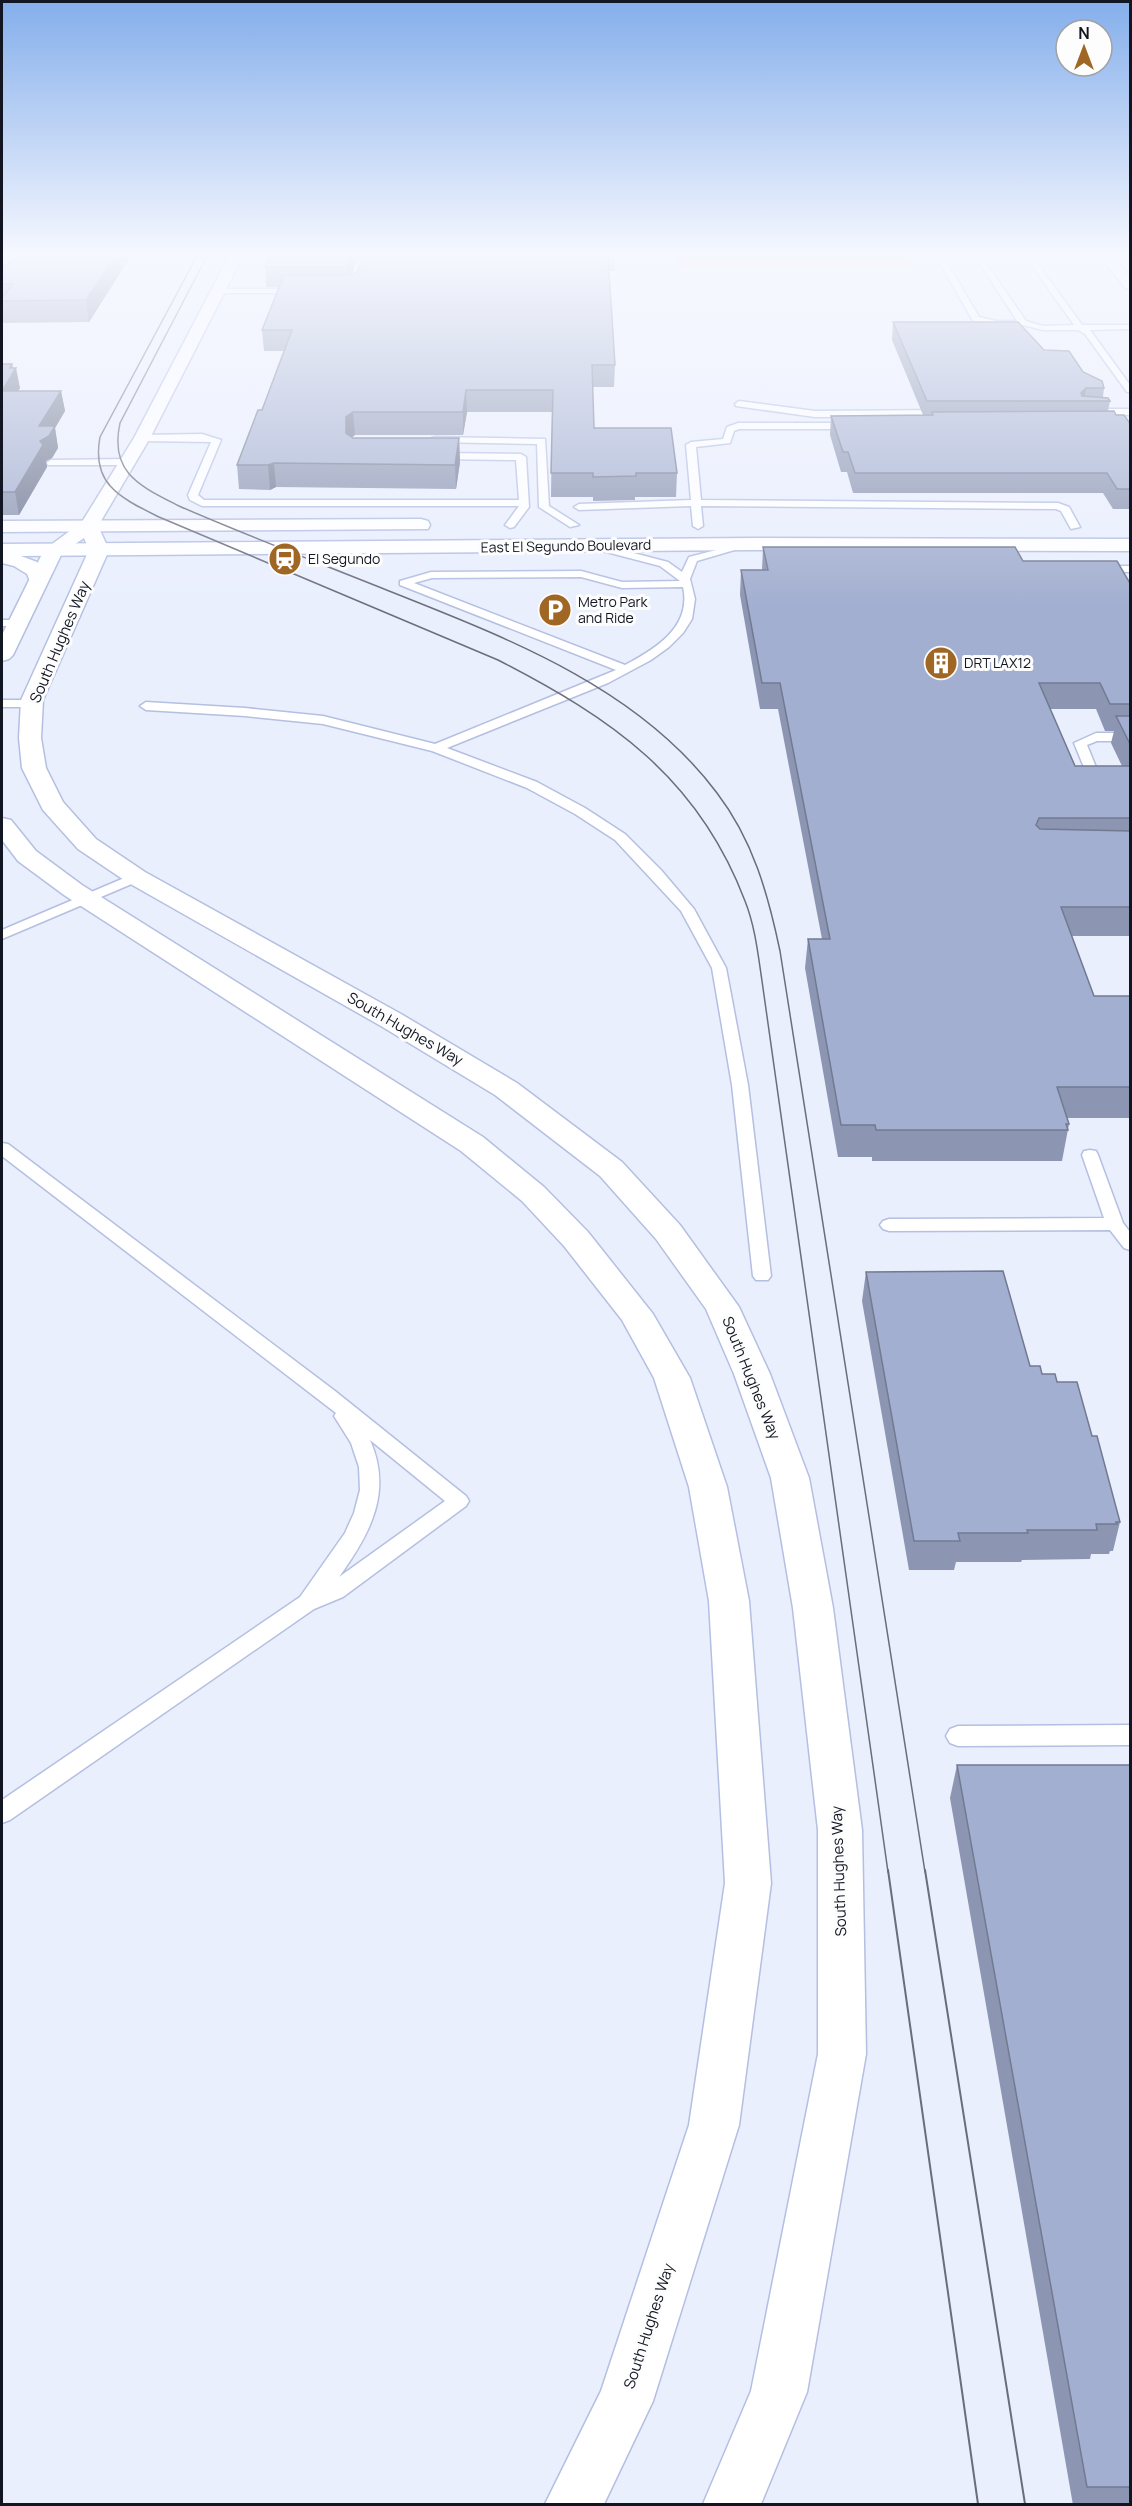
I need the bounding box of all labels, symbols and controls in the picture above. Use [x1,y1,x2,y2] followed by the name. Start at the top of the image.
[1054,18,1114,78] north arrow
[1078,22,1090,44] text: N
[481,535,651,556] street label: East El Segundo Boulevard
[267,541,303,577] station icon: El Segundo
[308,549,380,568] place label: El Segundo
[24,577,95,706] street label: South Hughes Way
[537,592,573,628] parking icon: Metro Park and Ride
[578,592,648,627] place label: Metro Park and Ride
[923,645,959,681] building icon: DRT LAX12
[964,653,1031,672] place label: DRT LAX12
[343,987,467,1070] street label: South Hughes Way
[717,1313,786,1442] street label: South Hughes Way
[826,1805,851,1937] street label: South Hughes Way
[618,2260,679,2391] street label: South Hughes Way

